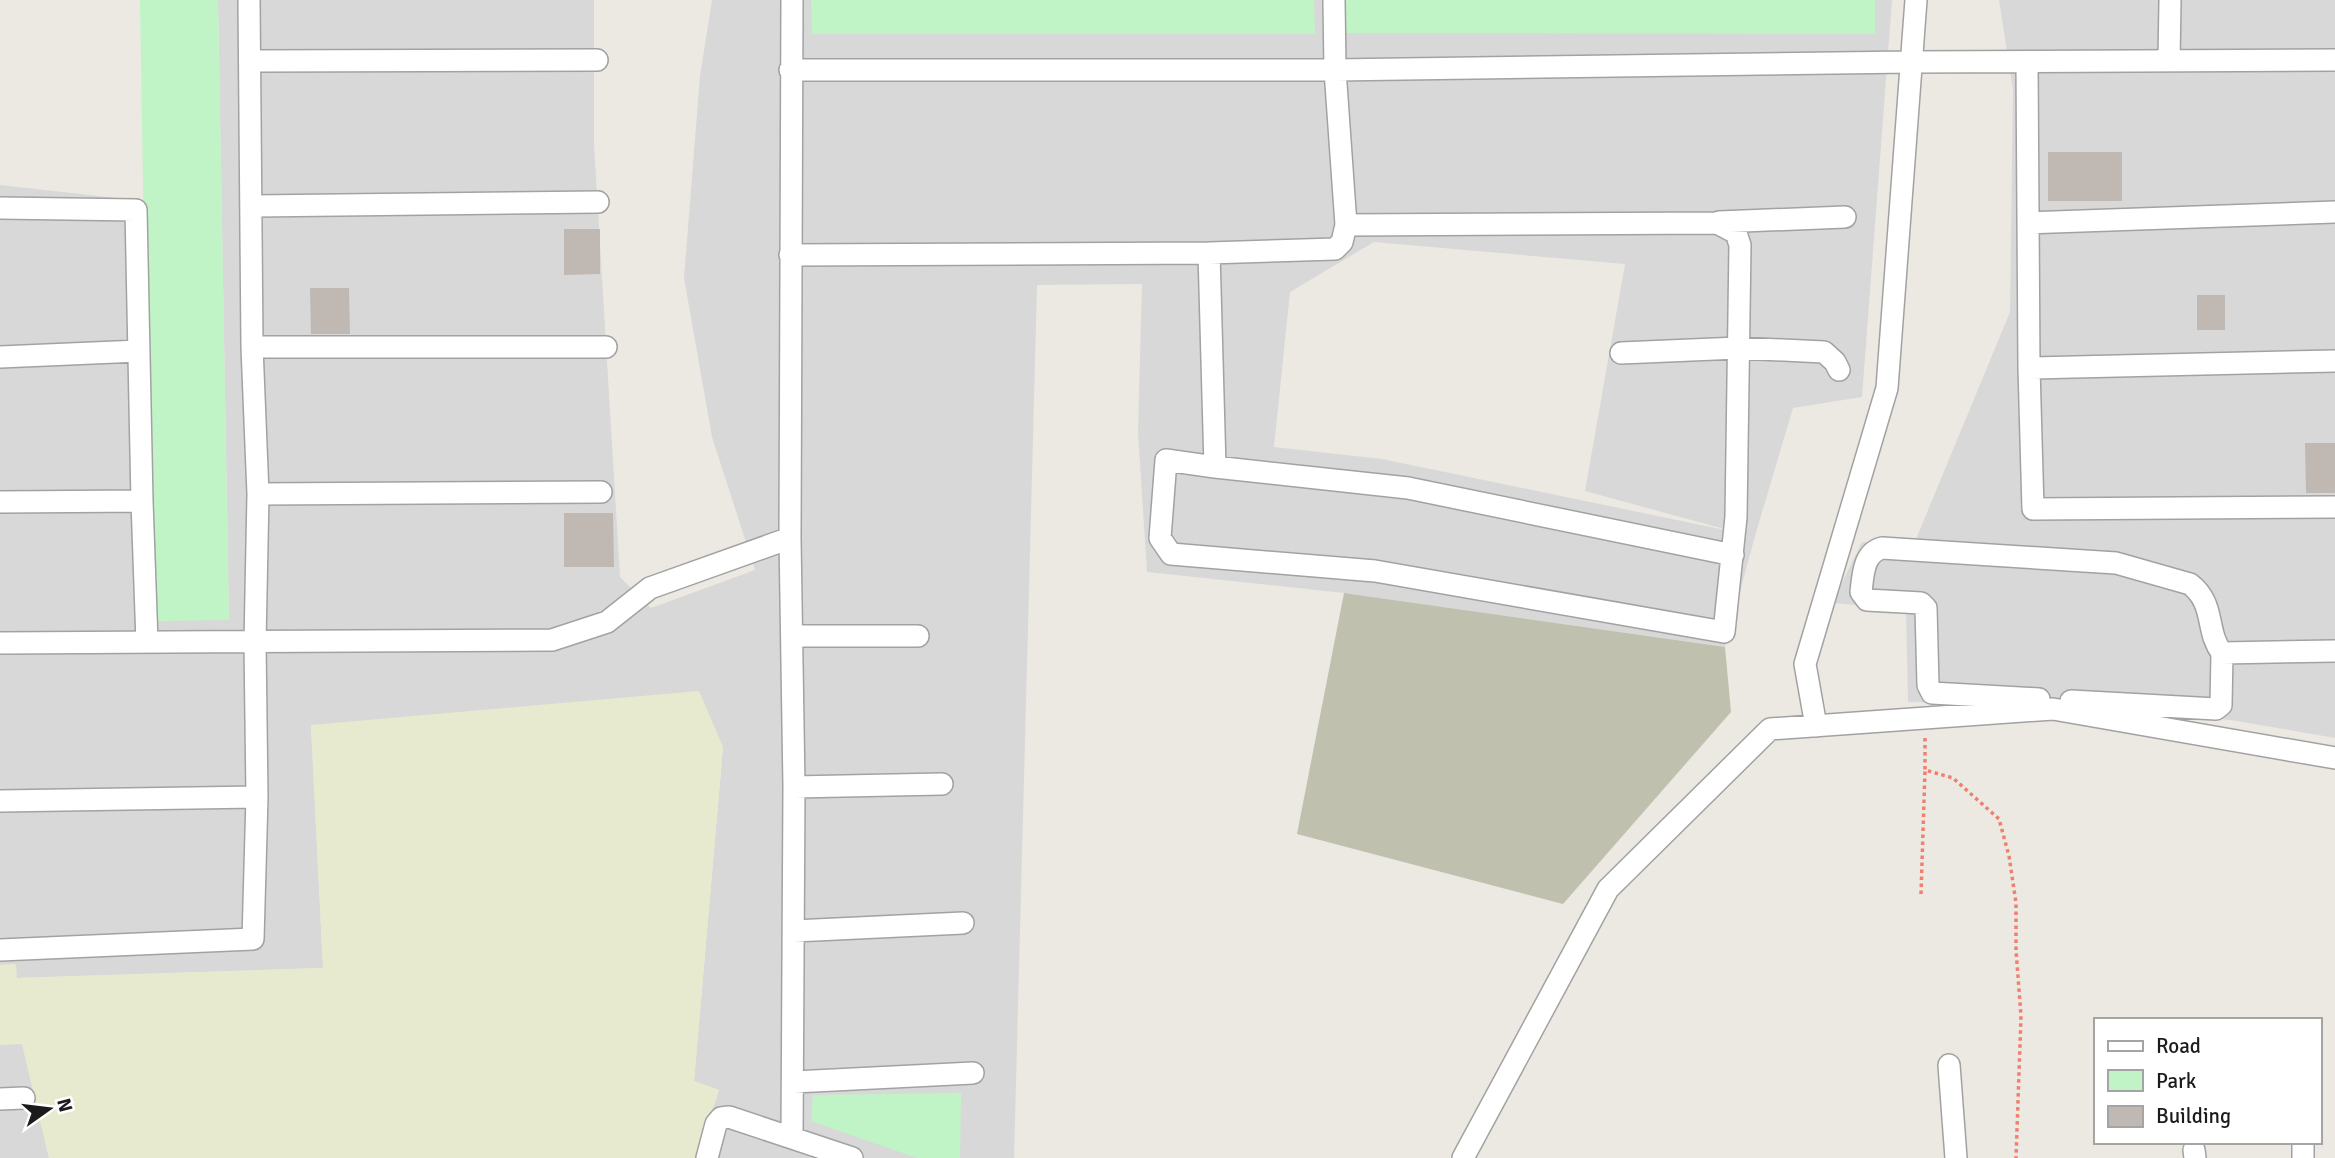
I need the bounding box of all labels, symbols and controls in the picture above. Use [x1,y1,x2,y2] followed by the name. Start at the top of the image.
[2094,1018,2321,1144] legend
[2156,1033,2201,1059] text: Road
[2156,1068,2197,1094] text: Park
[14,1074,84,1144] north arrow
[51,1096,78,1114] text: N
[2156,1103,2231,1129] text: Building

